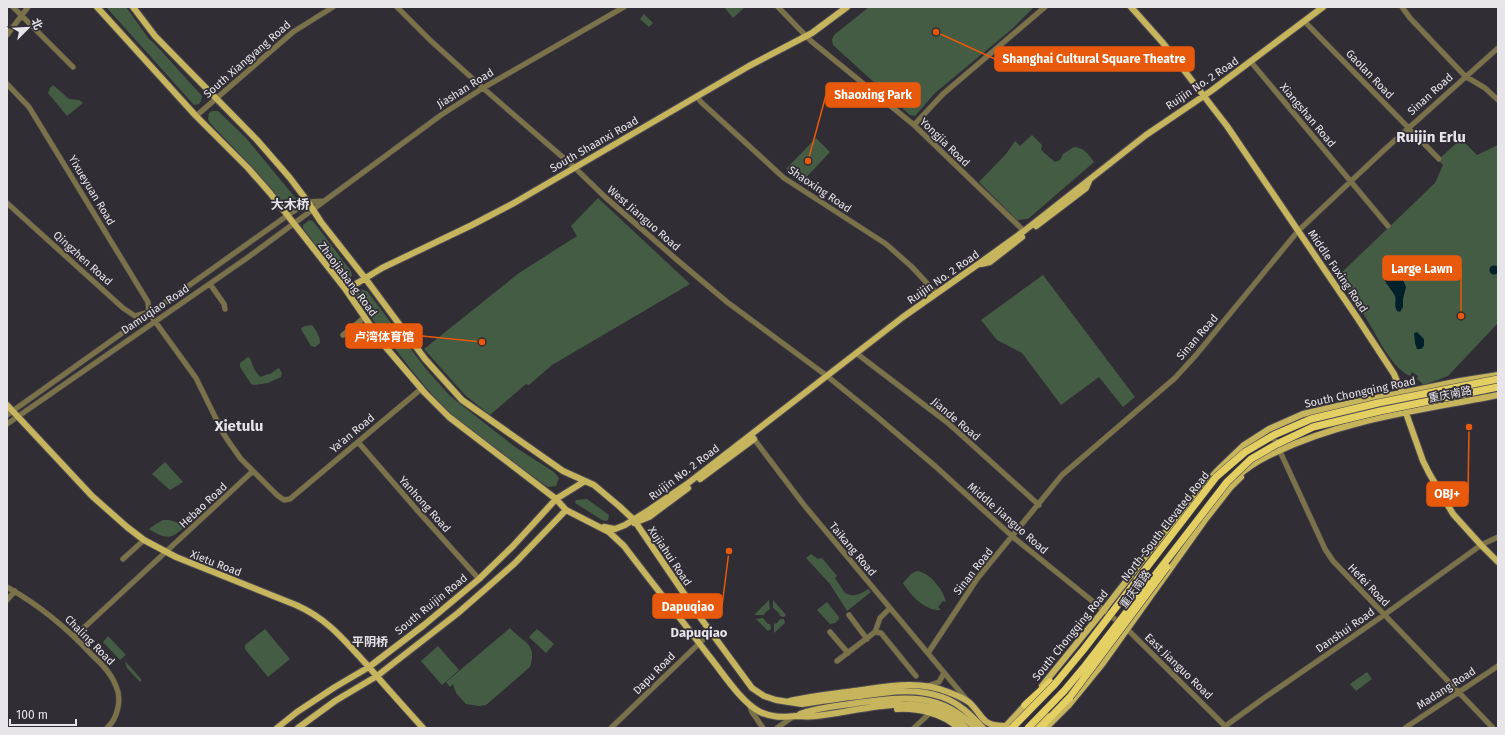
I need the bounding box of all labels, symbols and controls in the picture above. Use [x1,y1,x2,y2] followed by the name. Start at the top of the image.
[8,8,48,48] north arrow
[29,16,45,32] text: 北
[201,18,293,101] street label: South Xiangyang Road
[995,47,1194,71] callout: Shanghai Cultural Square Theatre
[1343,47,1396,102] street label: Gaolan Road
[1002,52,1186,66] text: Shanghai Cultural Square Theatre
[1163,54,1241,113] street label: Ruijin No. 2 Road
[434,66,496,111] street label: Jiashan Road
[1405,71,1456,118] street label: Sinan Road
[1277,81,1338,150] street label: Xiangshan Road
[826,83,920,107] callout: Shaoxing Park
[834,88,912,102] text: Shaoxing Park
[548,114,641,175] street label: South Shaanxi Road
[917,115,972,169] street label: Yongjia Road
[1396,128,1466,146] district label: Ruijin Erlu
[66,153,118,228] street label: Yixueyuan Road
[786,163,854,215] street label: Shaoxing Road
[604,183,683,254] street label: West Jianguo Road
[270,197,310,212] district label: 大木桥
[1305,227,1370,315] street label: Middle Fuxing Road
[51,229,115,288] street label: Qingzhen Road
[315,240,380,319] street label: Zhaojiabang Road
[905,248,982,307] street label: Ruijin No. 2 Road
[1383,256,1461,280] callout: Large Lawn
[1391,262,1453,276] text: Large Lawn
[119,282,192,337] street label: Damuqiao Road
[1174,312,1221,363] street label: Sinan Road
[346,324,422,348] callout: 卢湾体育馆
[354,330,414,344] text: 卢湾体育馆
[1303,374,1417,411] street label: South Chongqing Road
[1427,384,1473,405] street label: 重庆南路
[929,395,983,444] street label: Jiande Road
[327,411,377,456] street label: Ya'an Road
[214,417,263,435] district label: Xietulu
[647,442,722,503] street label: Ruijin No. 2 Road
[1119,469,1212,584] street label: North-South Elevated Road
[396,474,453,535] street label: Yanhong Road
[177,480,230,531] street label: Hebao Road
[965,480,1051,557] street label: Middle Jianguo Road
[1427,482,1468,506] callout: OBJ+
[1434,487,1460,501] text: OBJ+
[826,520,879,579] street label: Taikang Road
[645,524,694,588] street label: Xujiahui Road
[951,545,996,597] street label: Sinan Road
[188,548,243,579] street label: Xietu Road
[1345,561,1392,609] street label: Hefei Road
[1117,568,1154,611] street label: 重庆南路
[393,571,470,638] street label: South Ruijin Road
[1030,587,1111,683] street label: South Chongqing Road
[653,594,722,618] callout: Dapuqiao
[662,600,714,614] text: Dapuqiao
[1313,605,1377,655] street label: Danshui Road
[62,613,117,668] street label: Chaling Road
[671,625,728,640] district label: Dapuqiao
[1142,631,1215,702] street label: East Jianguo Road
[352,635,388,649] district label: 平阴桥
[631,650,678,697] street label: Dapu Road
[1414,665,1478,712] street label: Madang Road
[10,701,76,727] scale bar
[16,708,48,722] text: 100 m

